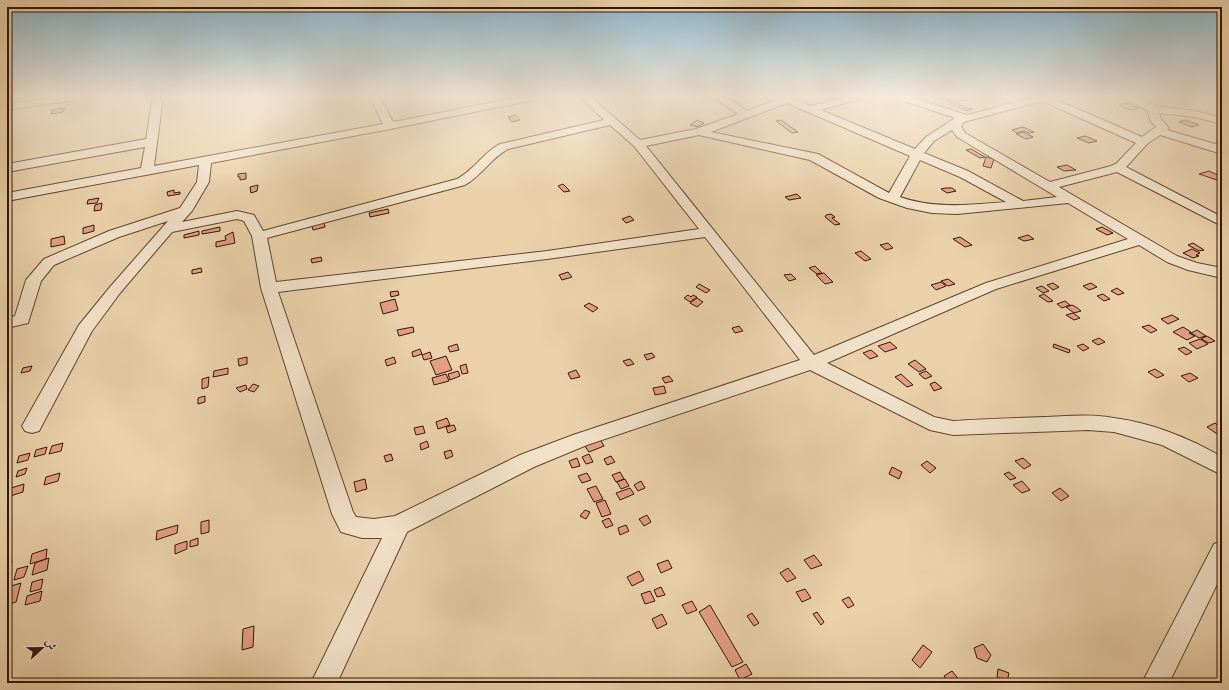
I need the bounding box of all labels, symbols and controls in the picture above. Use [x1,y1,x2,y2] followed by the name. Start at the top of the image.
[22,628,62,668] north arrow
[43,637,59,652] text: ش

